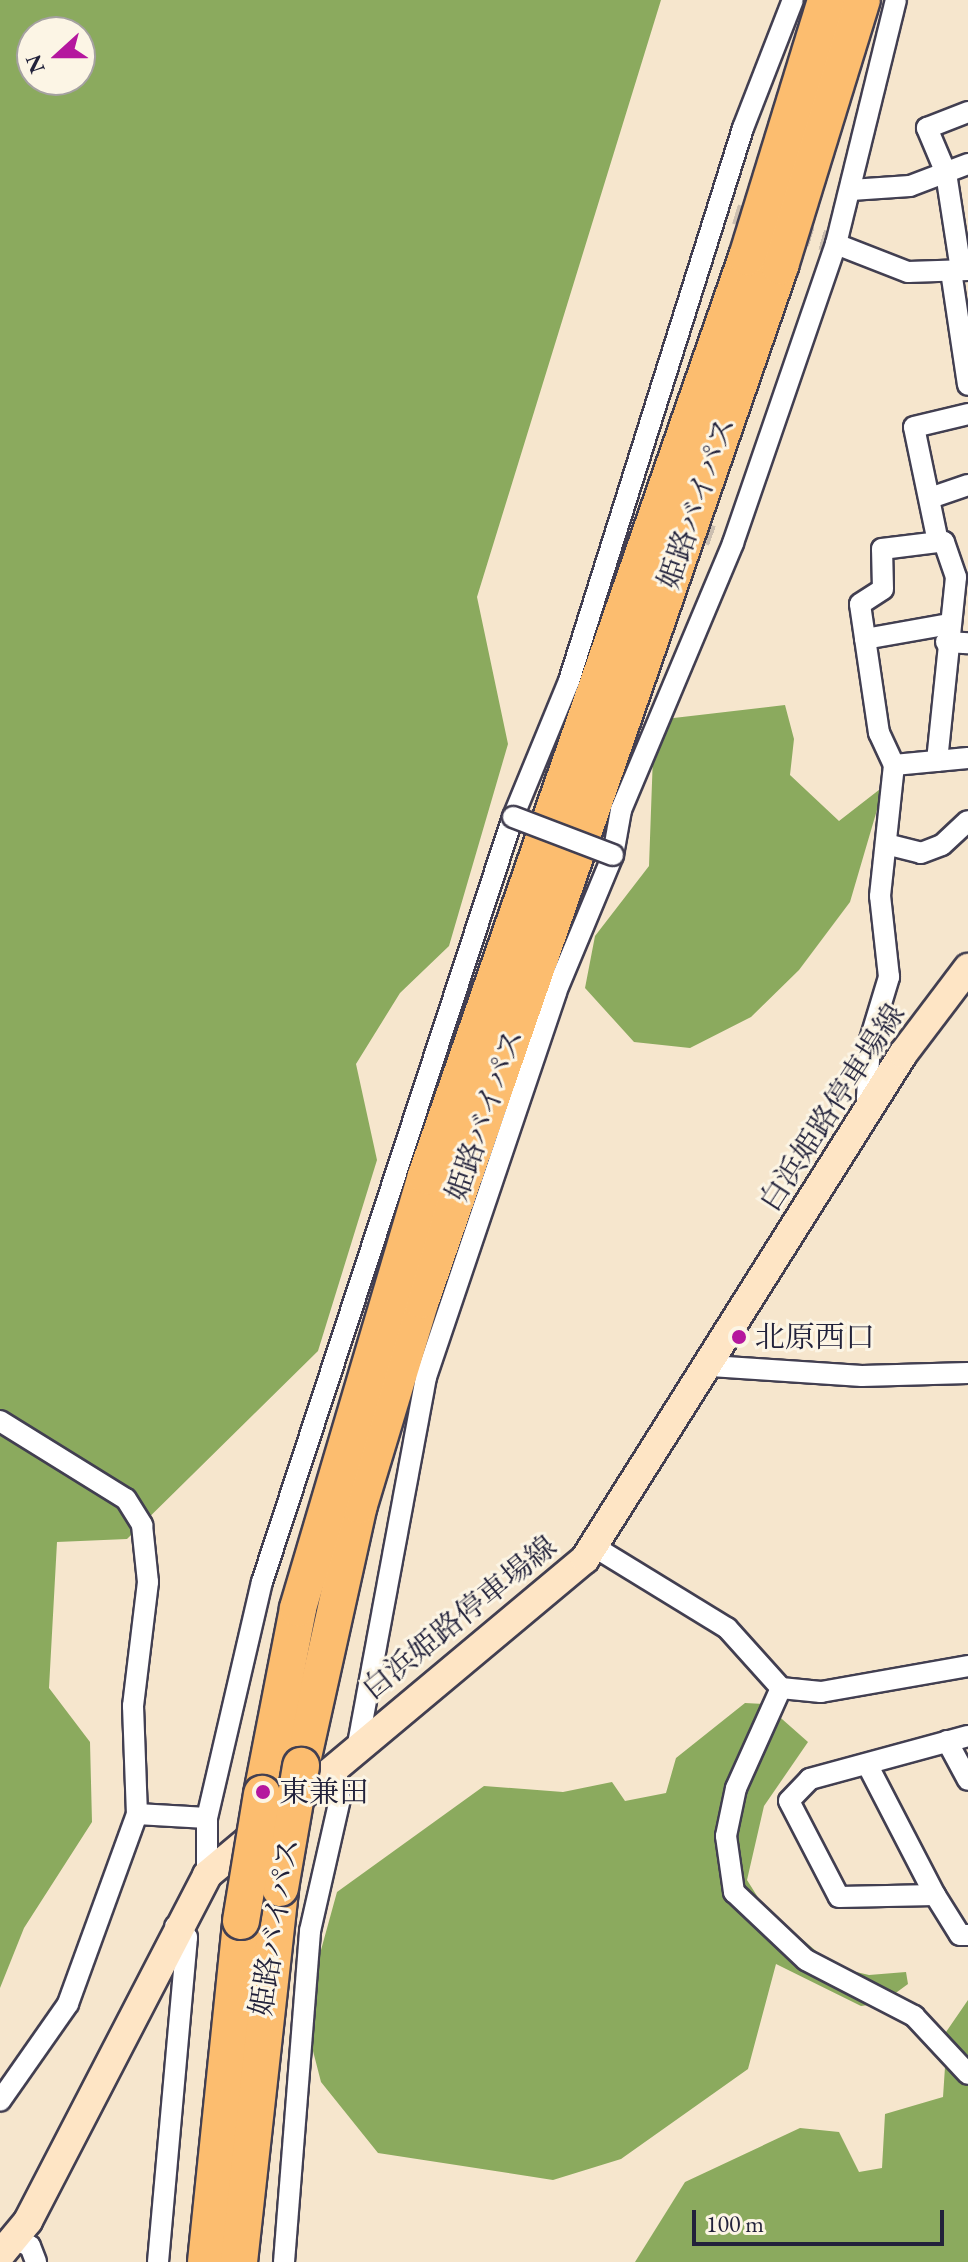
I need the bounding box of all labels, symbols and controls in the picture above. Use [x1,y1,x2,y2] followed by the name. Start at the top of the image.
[16,16,96,96] north arrow
[18,51,52,78] text: N
[651,412,743,594] street label: 姫路バイパス
[752,998,912,1218] street label: 白浜姫路停車場線
[439,1024,531,1206] street label: 姫路バイパス
[755,1319,875,1355] place label: 北原西口
[730,1328,748,1346] marker: 北原西口
[354,1528,564,1708] street label: 白浜姫路停車場線
[279,1774,369,1810] place label: 東兼田
[254,1783,272,1801] marker: 東兼田
[243,1835,307,2019] street label: 姫路バイパス
[696,2194,948,2244] scale bar
[706,2208,764,2239] text: 100 m

